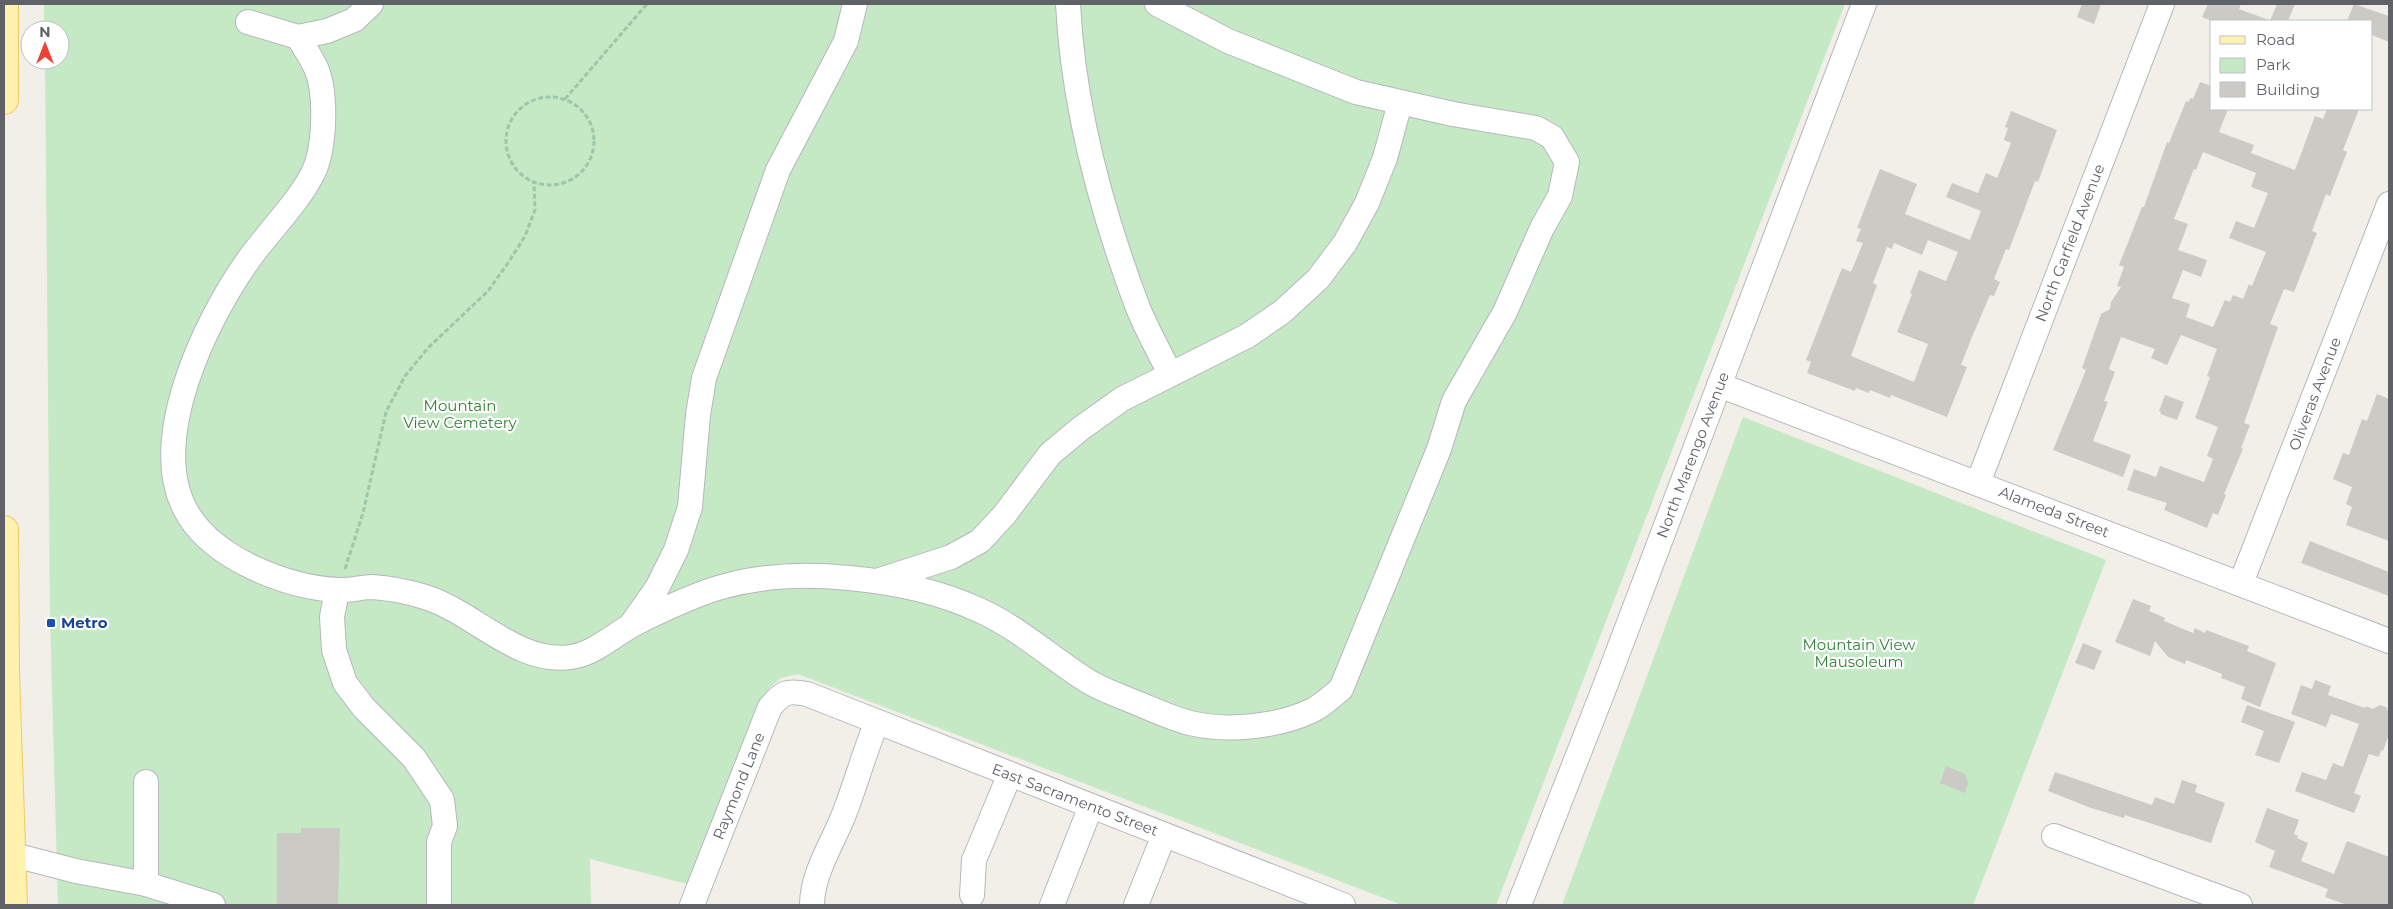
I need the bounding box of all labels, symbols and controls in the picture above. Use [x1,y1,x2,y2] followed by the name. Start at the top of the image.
[20,20,70,70] north arrow
[2210,20,2373,110] legend
[39,23,51,41] text: N
[2256,30,2295,49] text: Road
[2256,55,2290,74] text: Park
[2256,80,2320,99] text: Building
[2031,161,2108,324] street label: North Garfield Avenue
[2284,335,2345,453] street label: Oliveras Avenue
[1652,369,1733,541] street label: North Marengo Avenue
[403,396,518,432] park label: Mountain View Cemetery
[1996,482,2112,541] street label: Alameda Street
[61,613,108,632] place label: Metro
[45,617,57,629] marker: Metro
[1802,635,1916,671] park label: Mountain View Mausoleum
[708,729,769,842] street label: Raymond Lane
[989,759,1161,840] street label: East Sacramento Street

